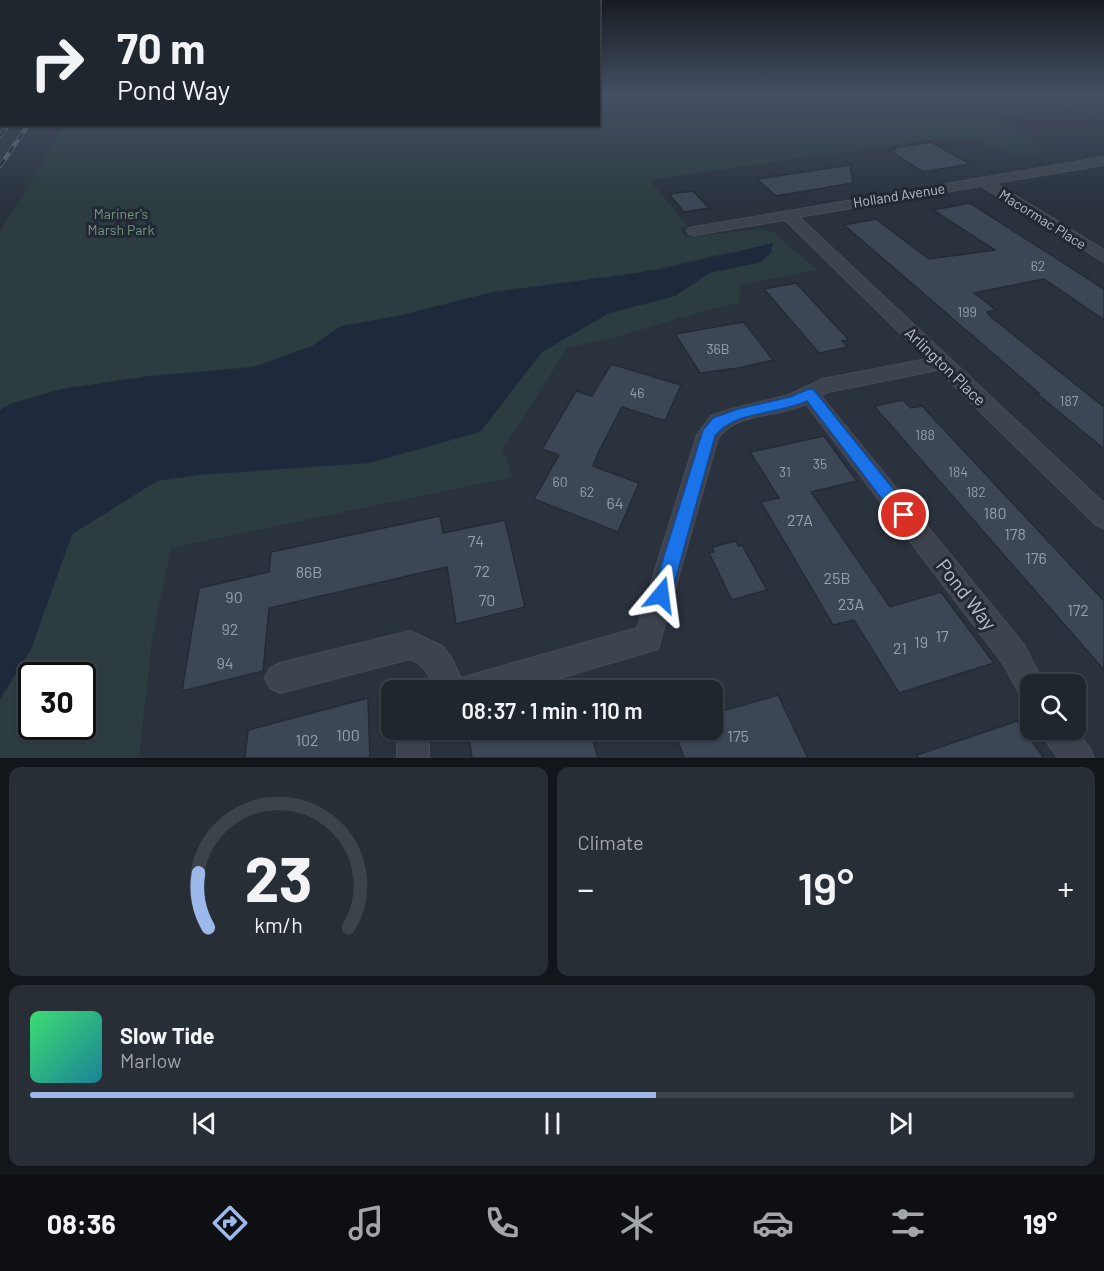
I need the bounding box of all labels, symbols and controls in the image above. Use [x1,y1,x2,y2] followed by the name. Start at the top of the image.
[117,22,205,72] text: 70 m
[18,24,96,102] icon: right
[117,73,230,105] text: Pond Way
[852,179,946,211] street label: Holland Avenue
[996,185,1090,253] street label: Macormac Place
[88,205,154,238] park label: Mariner's Marsh Park
[1031,257,1045,274] house number: 62
[957,303,977,320] house number: 199
[902,323,990,409] street label: Arlington Place
[706,340,730,357] house number: 36B
[630,384,644,401] house number: 46
[1060,392,1079,409] house number: 187
[915,426,935,443] house number: 188
[813,455,827,472] house number: 35
[779,463,791,480] house number: 31
[948,463,968,480] house number: 184
[552,473,568,490] house number: 60
[580,483,594,500] house number: 62
[966,483,986,500] house number: 182
[878,489,929,540] pin
[606,493,624,512] house number: 64
[887,498,920,531] icon: arrive
[984,503,1006,522] house number: 180
[787,510,813,529] house number: 27A
[1004,524,1026,543] house number: 178
[468,531,484,550] house number: 74
[1025,548,1047,567] house number: 176
[932,554,1002,634] street label: Pond Way
[474,561,490,580] house number: 72
[296,562,322,581] house number: 86B
[629,563,693,627] position arrow
[824,568,850,587] house number: 25B
[225,587,243,606] house number: 90
[479,590,495,609] house number: 70
[838,594,865,613] house number: 23A
[1067,600,1089,619] house number: 172
[222,619,238,638] house number: 92
[935,626,949,645] house number: 17
[914,632,928,651] house number: 19
[893,638,907,657] house number: 21
[216,653,234,672] house number: 94
[18,662,96,740] speed limit sign: 30
[1020,674,1086,740] map controls
[1020,674,1086,740] button: search
[462,697,642,723] text: 08:37 · 1 min · 110 m
[336,725,360,744] house number: 100
[727,726,749,745] house number: 175
[295,730,319,749] house number: 102
[578,830,644,854] text: Climate
[244,840,312,914] text: 23
[797,860,854,914] text: 19°
[578,868,594,908] text: −
[1058,868,1074,908] text: +
[254,913,303,938] text: km/h
[120,1022,215,1048] text: Slow Tide
[120,1048,181,1072] text: Marlow
[188,1107,221,1140] icon: previous
[536,1107,569,1140] icon: pause
[884,1107,917,1140] icon: next
[209,1202,251,1244] icon: directions
[345,1202,387,1244] icon: music
[481,1202,523,1244] icon: phone
[616,1202,658,1244] icon: climate
[752,1202,794,1244] icon: car
[887,1202,929,1244] icon: filters
[47,1207,116,1239] text: 08:36
[1023,1207,1057,1239] text: 19°

